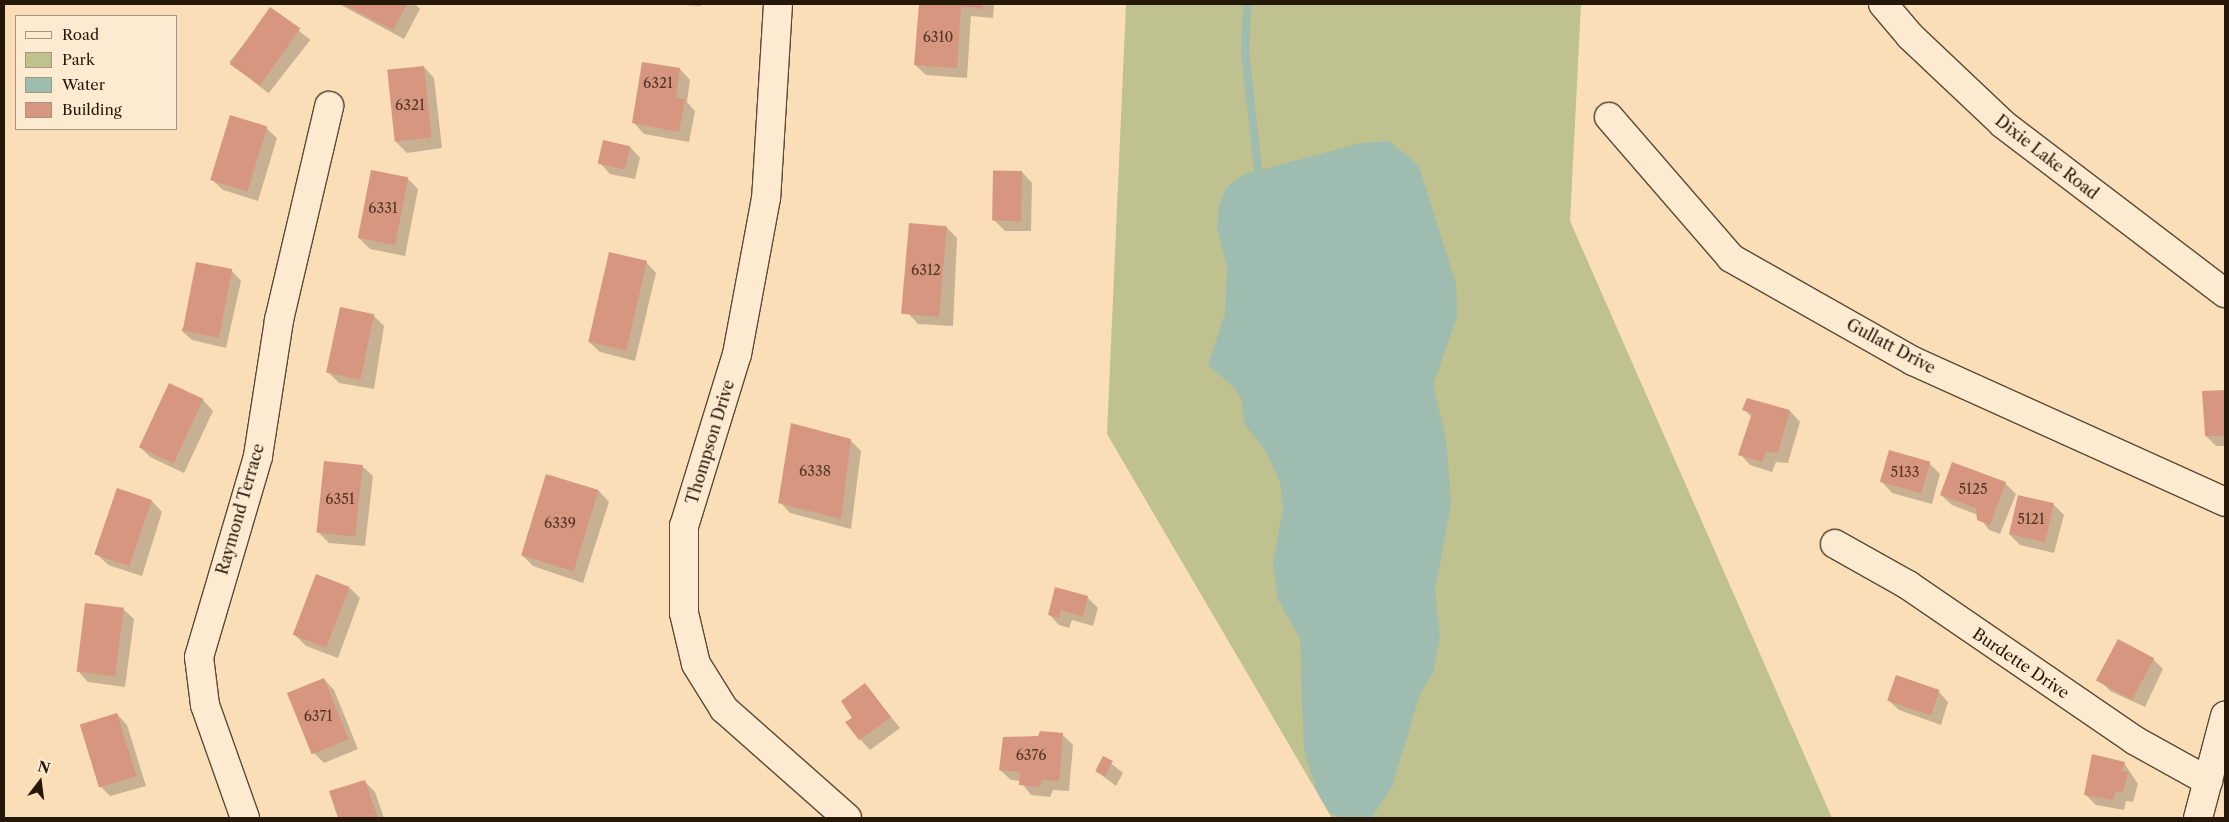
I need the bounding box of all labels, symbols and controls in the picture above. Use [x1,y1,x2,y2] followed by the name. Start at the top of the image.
[15,15,178,130] legend
[62,25,99,44] text: Road
[923,29,953,45] house number: 6310
[62,50,95,69] text: Park
[62,75,105,94] text: Water
[643,75,673,91] house number: 6321
[395,97,425,113] house number: 6321
[62,100,122,119] text: Building
[1992,111,2102,203] street label: Dixie Lake Road
[368,200,398,216] house number: 6331
[911,262,941,278] house number: 6312
[1843,315,1939,377] street label: Gullatt Drive
[682,377,738,507] street label: Thompson Drive
[212,441,268,577] street label: Raymond Terrace
[799,463,831,479] house number: 6338
[1891,464,1919,480] house number: 5133
[1958,481,1988,497] house number: 5125
[325,491,355,507] house number: 6351
[2017,511,2045,527] house number: 5121
[544,515,576,531] house number: 6339
[1969,624,2073,702] street label: Burdette Drive
[304,708,332,724] house number: 6371
[1016,747,1046,763] house number: 6376
[15,757,65,807] north arrow
[36,757,52,778] text: N

